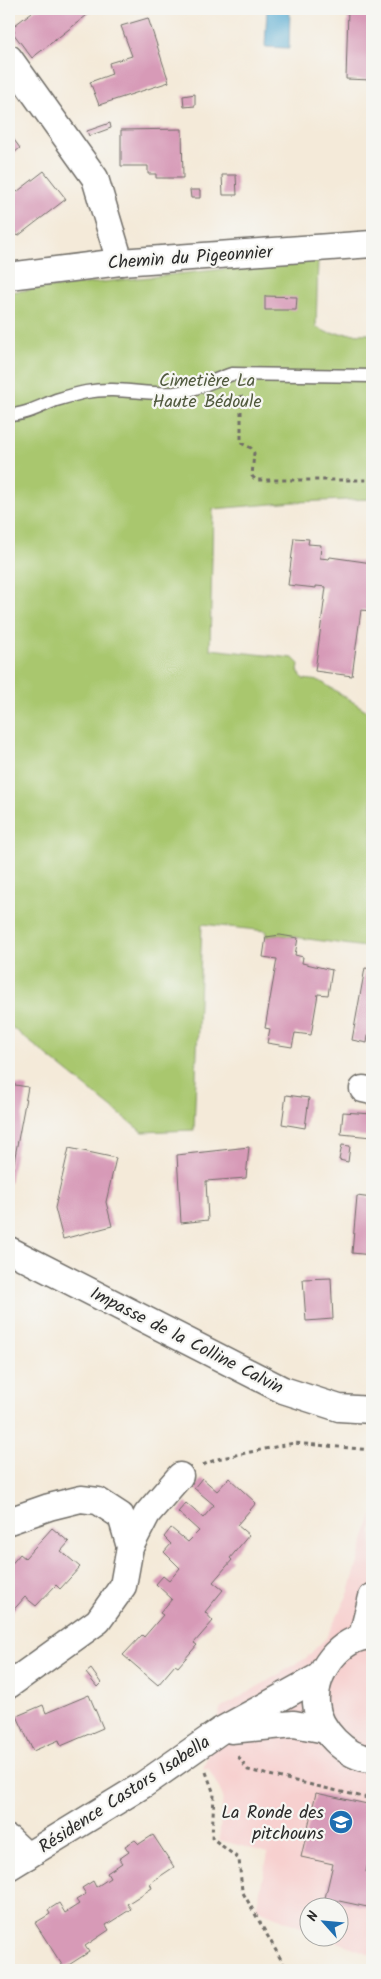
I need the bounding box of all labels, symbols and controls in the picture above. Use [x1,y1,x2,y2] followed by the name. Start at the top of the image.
[107,238,275,279] street label: Chemin du Pigeonnier
[152,367,262,417] park label: Cimetière La Haute Bédoule
[84,1280,288,1403] street label: Impasse de la Colline Calvin
[33,1729,216,1862] street label: Résidence Castors Isabella
[221,1799,324,1849] place label: La Ronde des pitchouns
[328,1809,354,1835] school or university icon: La Ronde des pitchouns
[298,1896,348,1946] north arrow
[301,1907,325,1925] text: N

